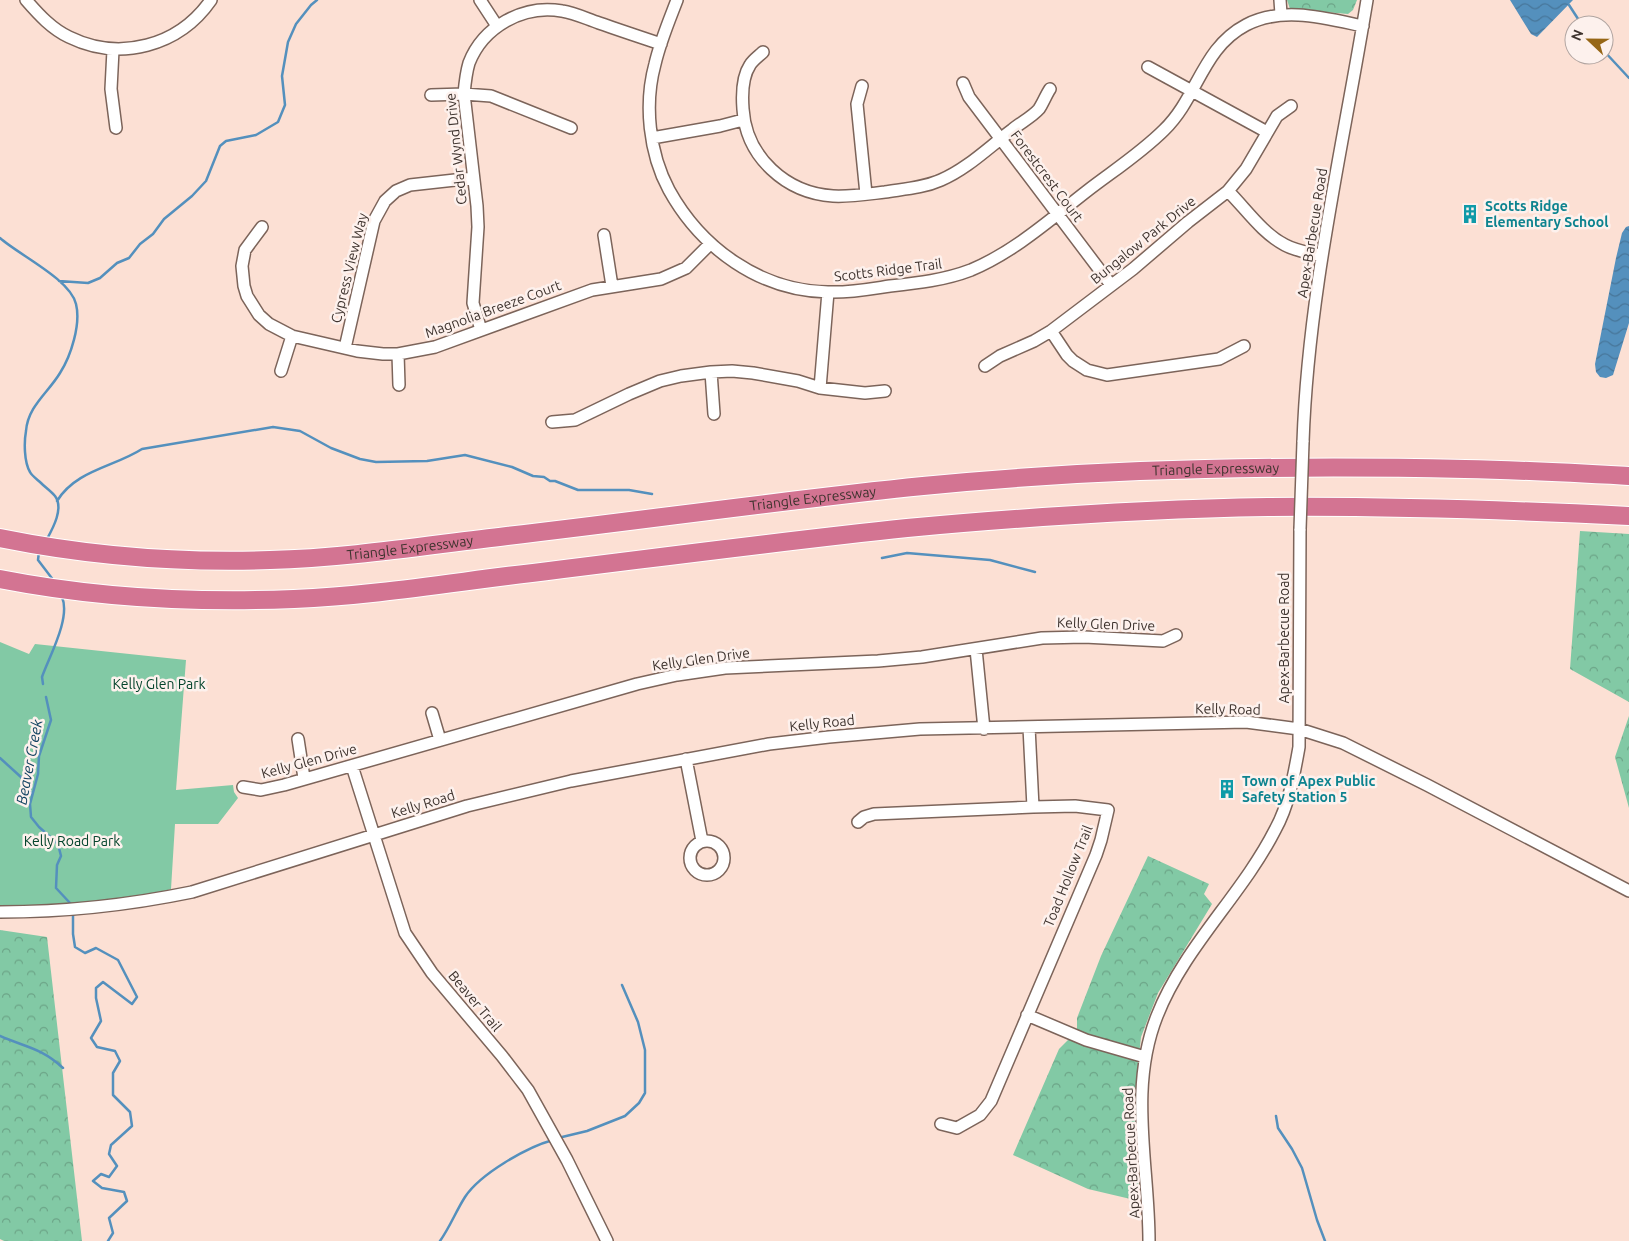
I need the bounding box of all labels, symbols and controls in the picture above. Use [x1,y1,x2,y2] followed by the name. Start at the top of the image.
[1564,15,1614,65] north arrow
[1568,27,1586,43] text: N
[442,92,470,206] street label: Cedar Wynd Drive
[1008,127,1087,225] street label: Forestcrest Court
[1294,167,1330,299] street label: Apex-Barbecue Road
[1087,193,1199,287] street label: Bungalow Park Drive
[1485,198,1608,230] place label: Scotts Ridge Elementary School
[1459,203,1481,225] building icon: Scotts Ridge Elementary School
[328,211,370,325] street label: Cypress View Way
[833,255,943,285] street label: Scotts Ridge Trail
[423,277,564,341] street label: Magnolia Breeze Court
[1152,460,1280,479] street label: Triangle Expressway
[749,483,877,514] street label: Triangle Expressway
[346,532,474,563] street label: Triangle Expressway
[1276,572,1292,704] street label: Apex-Barbecue Road
[1057,614,1155,634] street label: Kelly Glen Drive
[651,644,751,674] street label: Kelly Glen Drive
[112,676,206,692] park label: Kelly Glen Park
[1195,700,1261,718] street label: Kelly Road
[789,712,855,734] street label: Kelly Road
[12,718,46,806] water label: Beaver Creek
[259,741,359,781] street label: Kelly Glen Drive
[1242,773,1375,805] place label: Town of Apex Public Safety Station 5
[1216,778,1238,800] building icon: Town of Apex Public Safety Station 5
[389,787,457,821] street label: Kelly Road
[1040,822,1096,929] street label: Toad Hollow Trail
[24,833,120,849] park label: Kelly Road Park
[445,968,505,1035] street label: Beaver Trail
[1120,1087,1142,1219] street label: Apex-Barbecue Road

